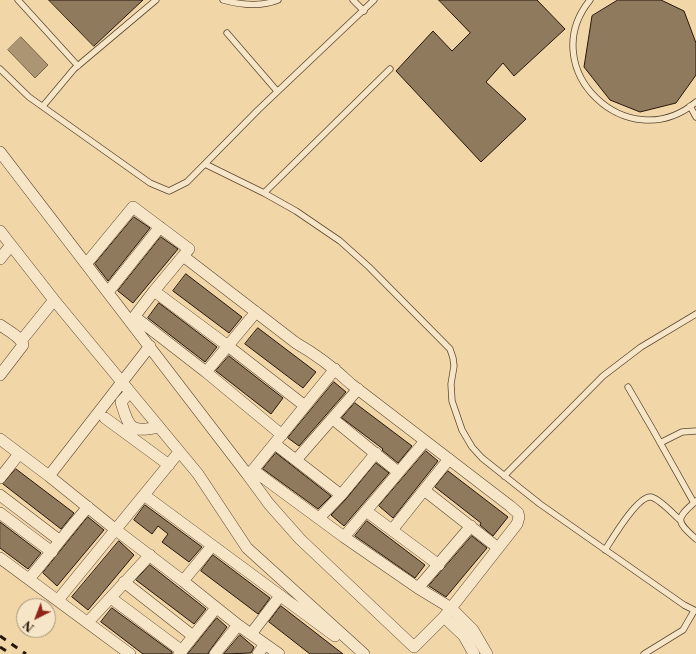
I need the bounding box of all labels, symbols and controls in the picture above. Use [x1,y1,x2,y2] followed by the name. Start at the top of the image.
[16,598,56,638] north arrow
[20,618,37,635] text: N

